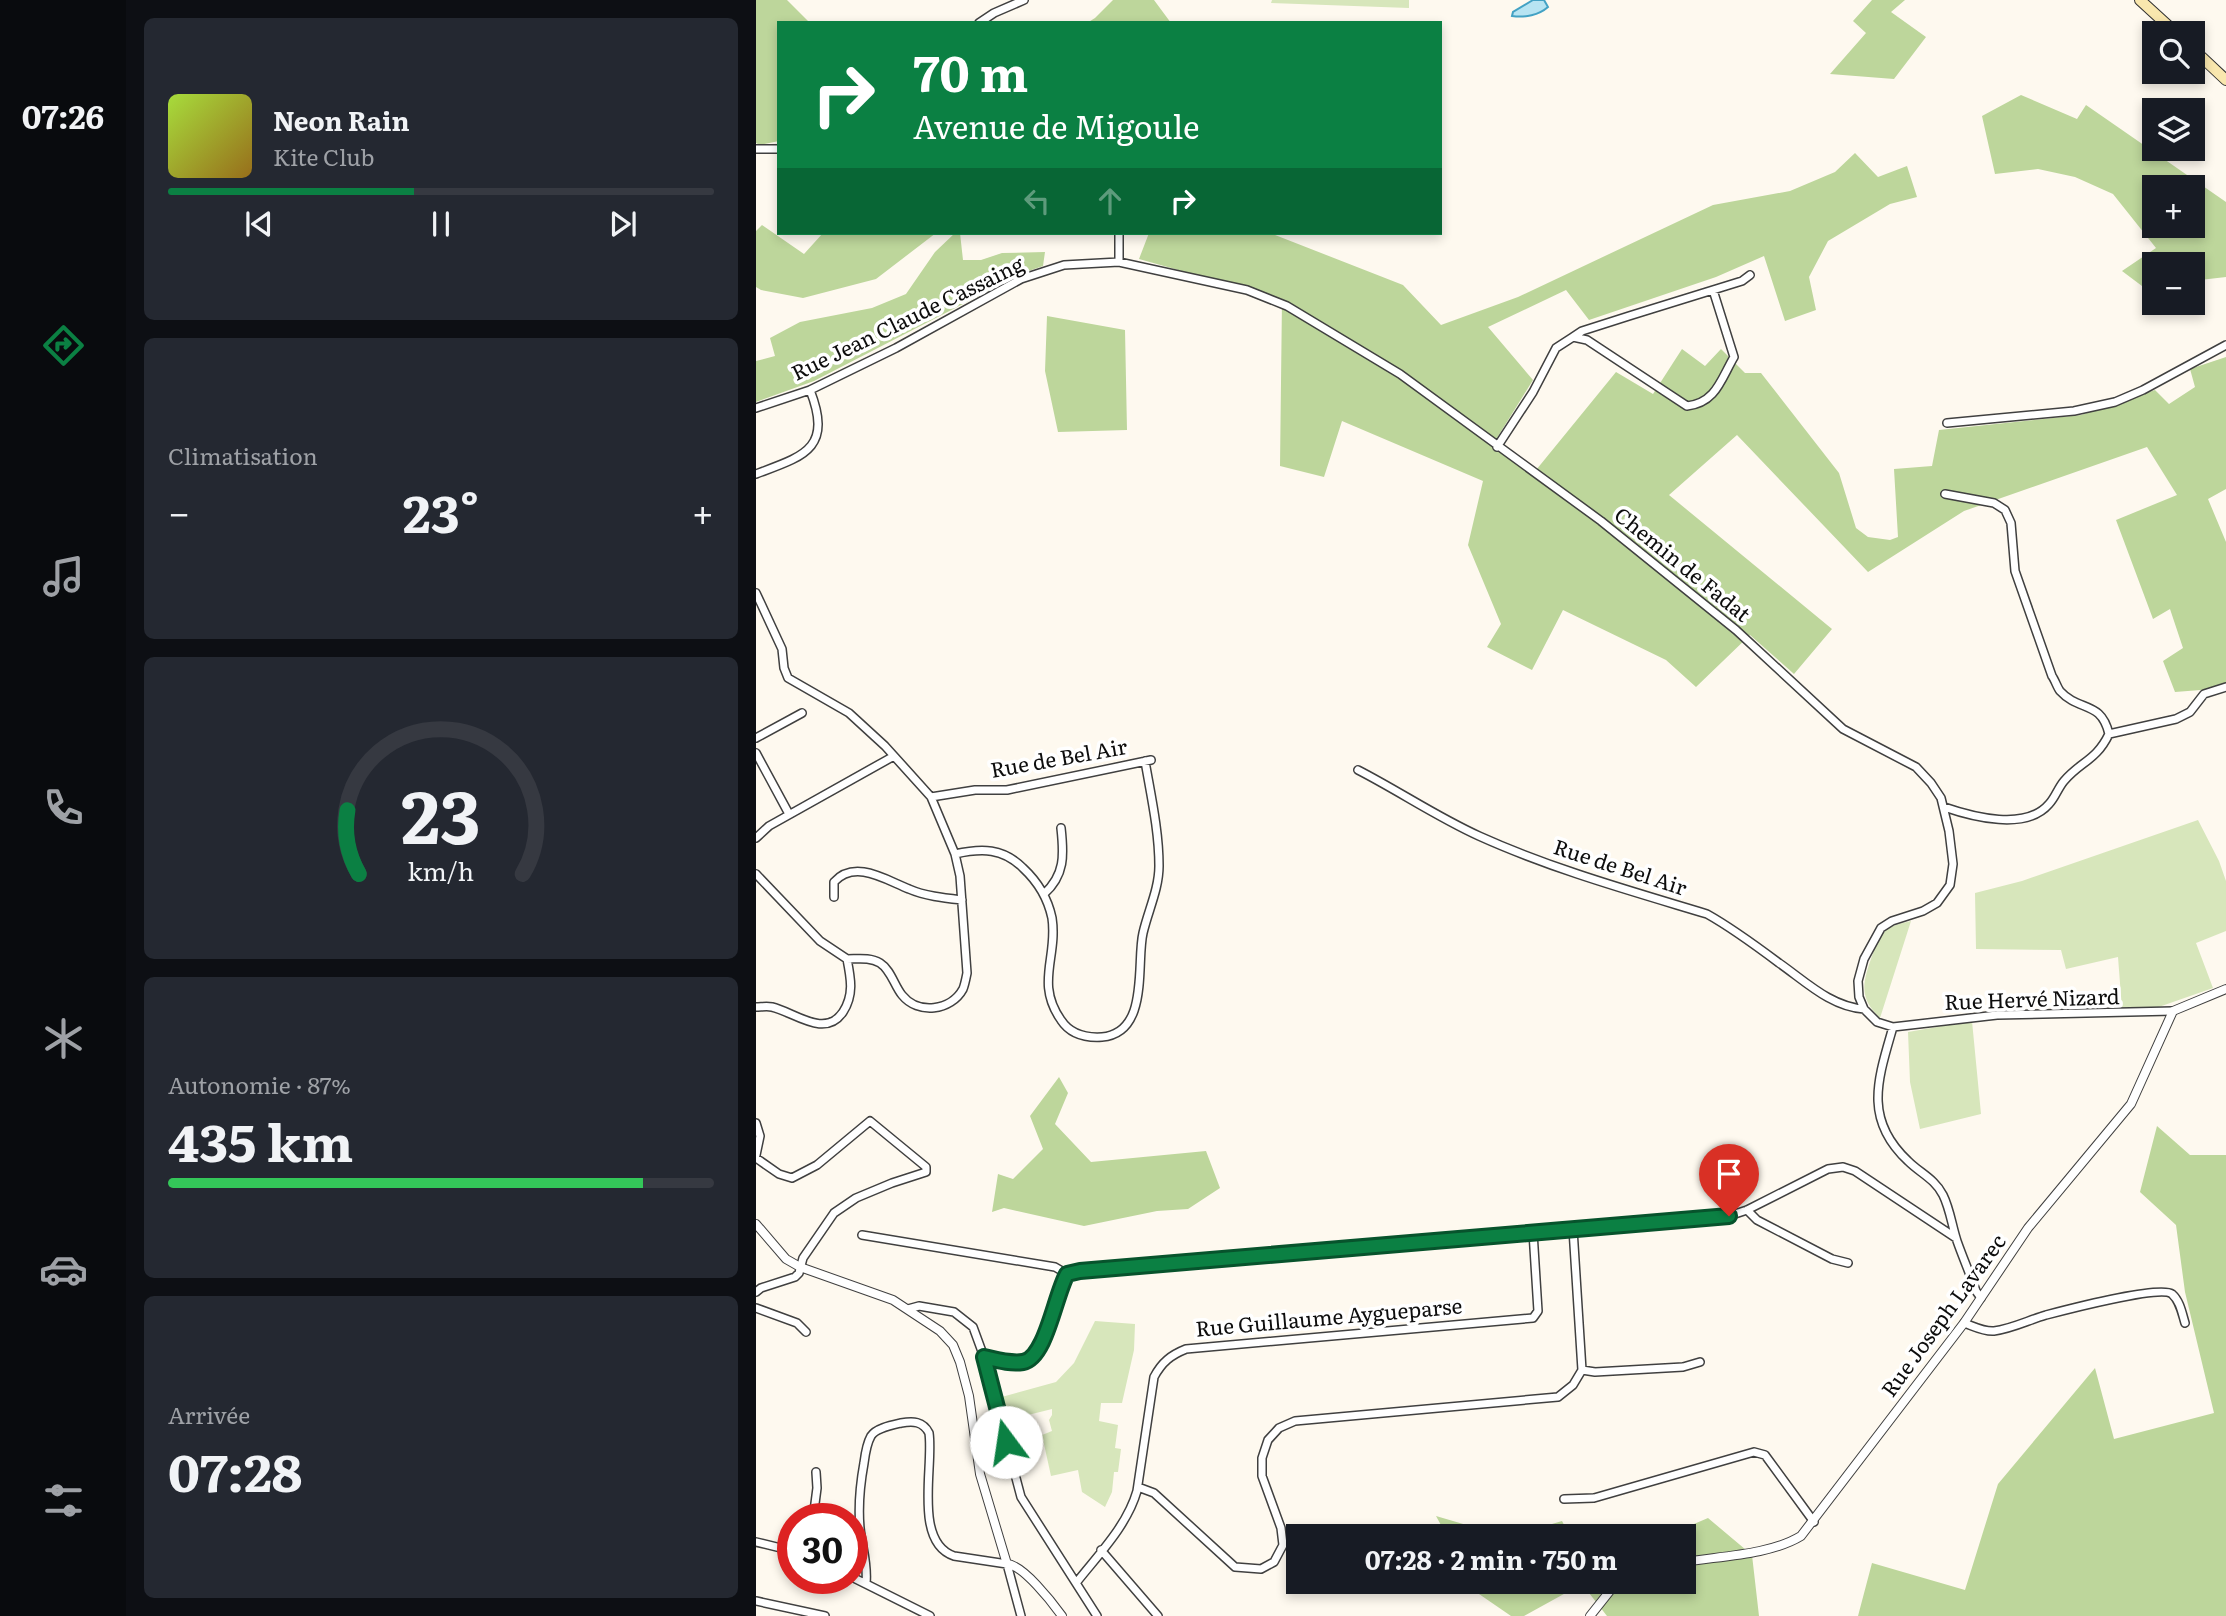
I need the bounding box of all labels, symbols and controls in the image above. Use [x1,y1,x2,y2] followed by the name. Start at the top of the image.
[2142,21,2205,315] map controls
[2142,21,2205,84] button: search
[913,34,1028,107] text: 70 m
[798,49,889,140] icon: right
[22,91,104,139] text: 07:26
[2142,98,2205,161] button: layers
[273,100,410,139] text: Neon Rain
[913,101,1200,149] text: Avenue de Migoule
[273,139,374,173] text: Kite Club
[2142,175,2205,238] button: +
[1018,182,1056,220] icon: left
[1091,182,1129,220] icon: ahead
[1164,182,1202,220] icon: right
[240,205,278,243] icon: previous
[422,205,460,243] icon: pause
[604,205,642,243] icon: next
[785,247,1029,387] street label: Rue Jean Claude Cassaing
[2142,252,2205,315] button: −
[39,321,88,370] icon: directions
[168,438,318,472] text: Climatisation
[403,472,479,549] text: 23°
[168,482,190,539] text: −
[692,482,714,539] text: +
[1609,498,1759,628] street label: Chemin de Fadat
[39,552,88,601] icon: music
[988,729,1130,784] street label: Rue de Bel Air
[401,758,481,866] text: 23
[39,783,88,832] icon: phone
[1550,829,1691,902] street label: Rue de Bel Air
[408,852,474,889] text: km/h
[1944,979,2120,1016] street label: Rue Hervé Nizard
[39,1014,88,1063] icon: climate
[168,1067,351,1101] text: Autonomie · 87%
[168,1101,353,1178] text: 435 km
[1699,1144,1759,1216] pin
[1710,1155,1748,1193] icon: arrive
[1872,1227,2012,1402] street label: Rue Joseph Lavarec
[39,1245,88,1294] icon: car
[1194,1288,1464,1343] street label: Rue Guillaume Aygueparse
[168,1397,250,1431] text: Arrivée
[969,1405,1043,1479] position arrow
[168,1431,303,1508] text: 07:28
[39,1476,88,1525] icon: filters
[777,1503,868,1594] speed limit sign: 30
[1365,1539,1617,1578] text: 07:28 · 2 min · 750 m

